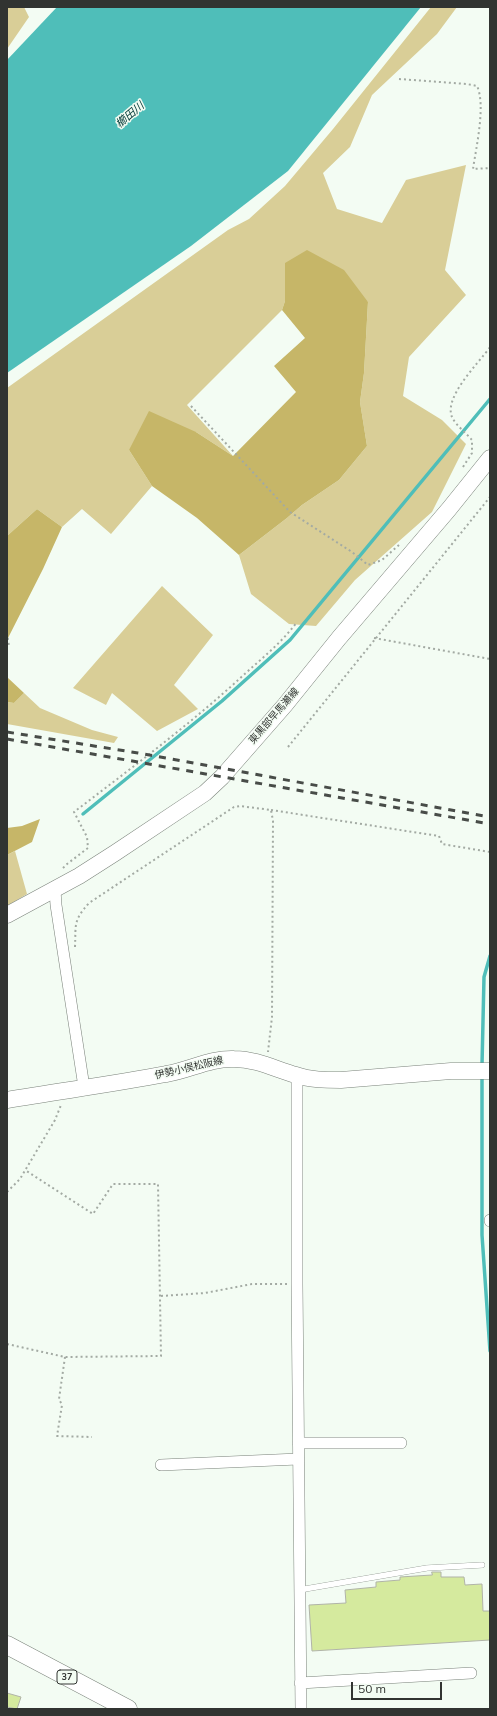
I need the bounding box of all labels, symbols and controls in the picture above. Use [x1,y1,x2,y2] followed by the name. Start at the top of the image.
[113,99,147,131] water label: 櫛田川
[247,686,301,746] street label: 東黒部早馬瀬線
[154,1054,224,1082] street label: 伊勢小俣松阪線
[57,1670,77,1684] road number: 37
[353,1674,444,1700] scale bar
[358,1681,386,1696] text: 50 m

